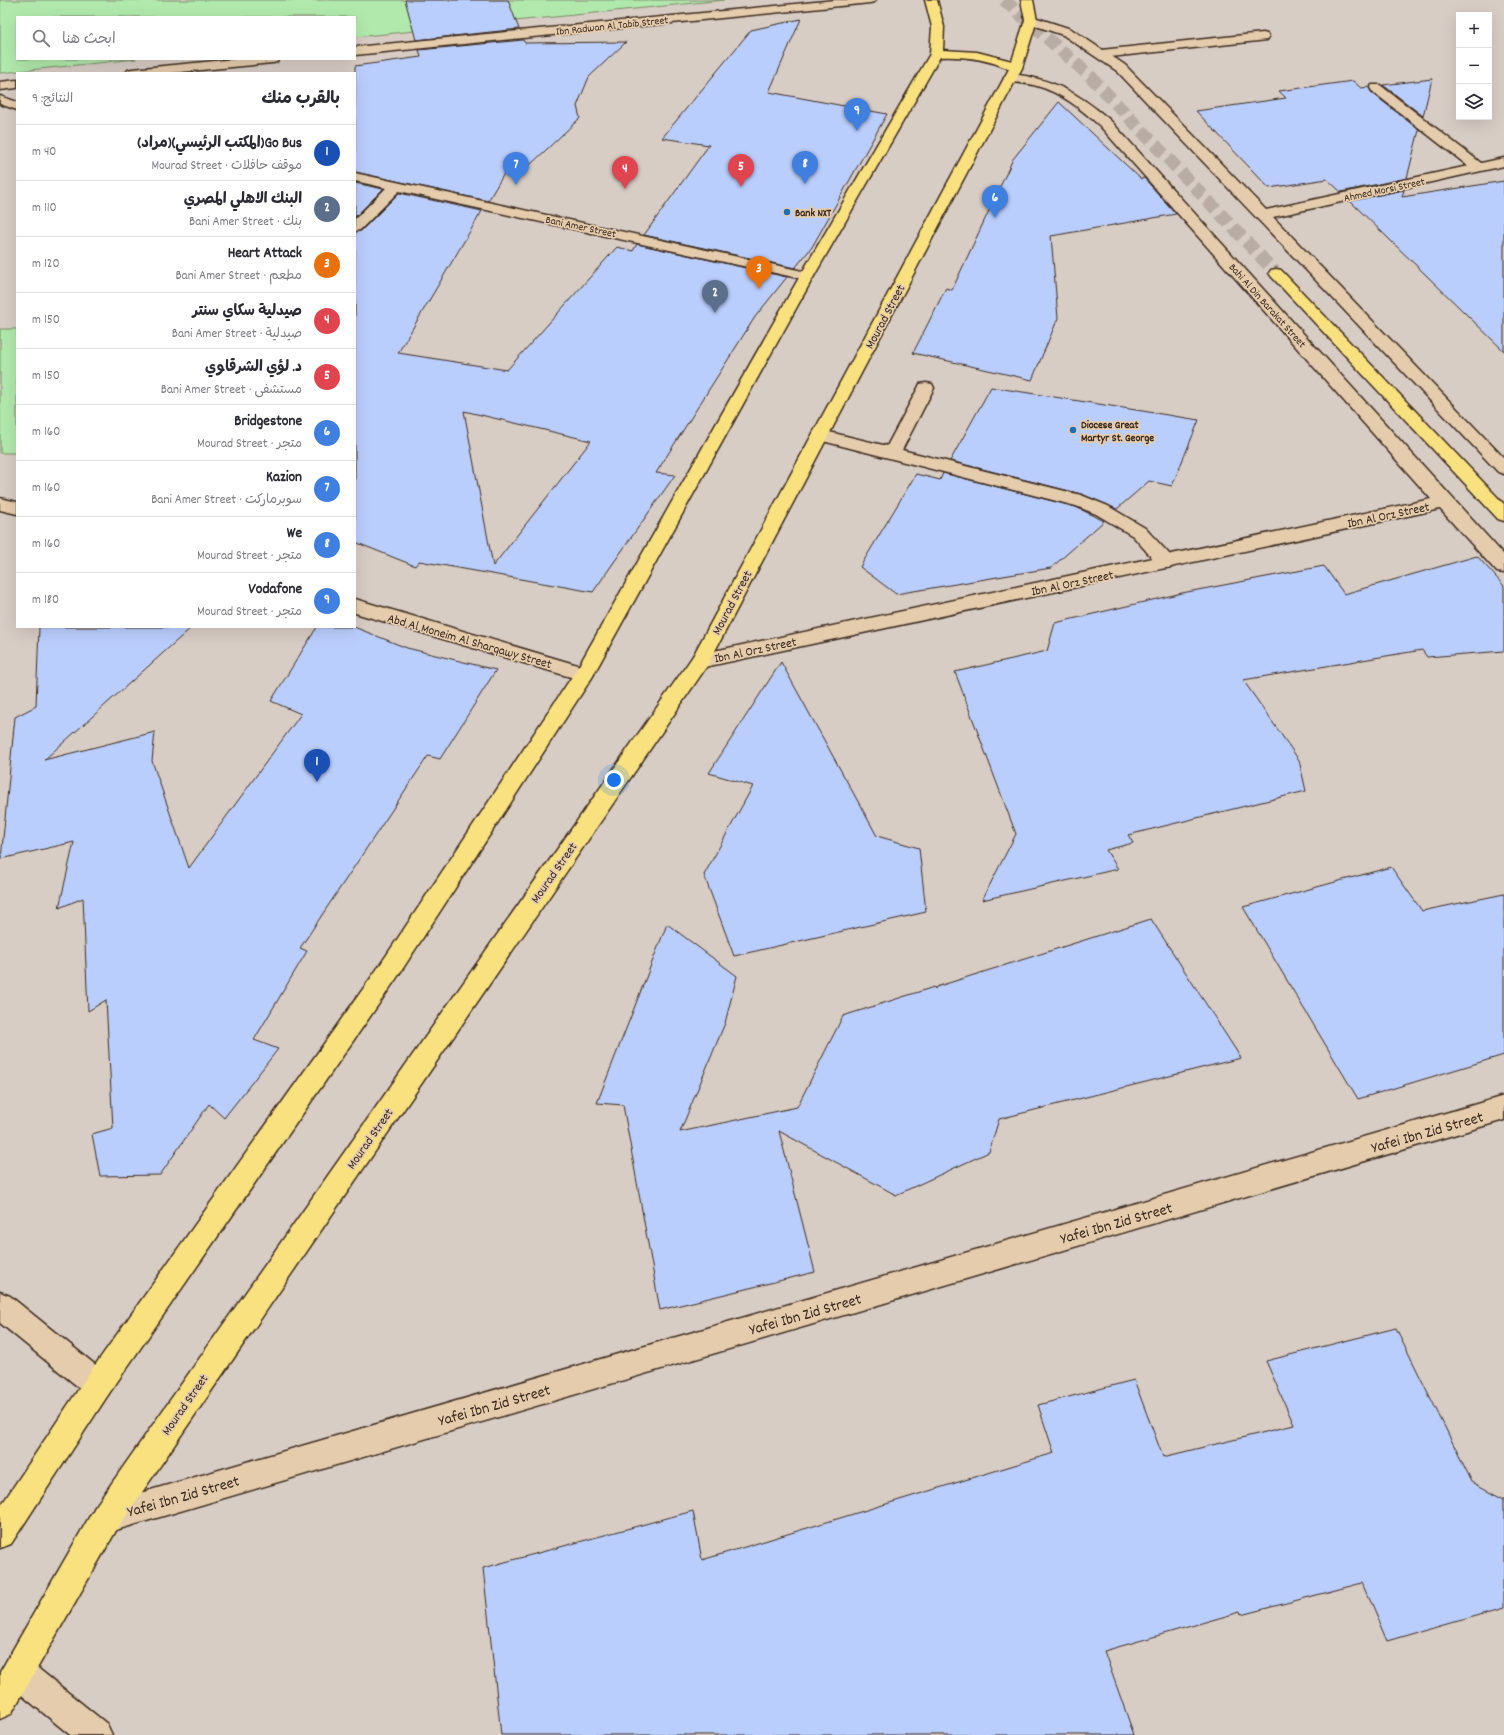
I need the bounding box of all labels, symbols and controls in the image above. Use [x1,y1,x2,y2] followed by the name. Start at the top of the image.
[1456,12,1492,120] map controls
[1456,12,1492,48] button: +
[555,13,669,41] street label: Ibn Radwan Al Tabib Street
[16,16,356,60] search box
[30,27,52,49] icon: search
[62,29,116,51] text: ابحث هنا
[1456,48,1492,84] button: −
[1456,84,1492,120] button: layers
[262,88,340,112] text: بالقرب منك
[32,90,73,109] text: النتائج: 9
[844,98,870,131] pin: 9
[138,133,302,155] text: Go Bus(المكتب الرئيسي)(مراد)
[32,143,56,162] text: 40 m
[326,143,328,162] text: 1
[792,151,818,184] pin: 8
[503,152,529,185] pin: 7
[728,154,754,187] pin: 5
[612,156,638,189] pin: 4
[151,157,302,176] text: موقف حافلات · Mourad Street
[1342,175,1426,207] street label: Ahmed Morsi Street
[982,185,1008,218] pin: 6
[184,189,302,211] text: البنك الاهلي المصري
[32,199,57,218] text: 110 m
[324,199,330,218] text: 2
[795,206,832,222] place label: Bank NXT
[782,207,792,217] marker: Bank NXT
[189,213,302,232] text: بنك · Bani Amer Street
[544,213,617,243] street label: Bani Amer Street
[228,243,302,265] text: Heart Attack
[32,255,60,274] text: 120 m
[324,255,330,274] text: 3
[746,256,772,289] pin: 3
[1224,260,1309,352] street label: Bahi Al Din Barakat Street
[175,267,302,286] text: مطعم · Bani Amer Street
[702,280,728,313] pin: 2
[861,281,911,353] street label: Mourad Street
[193,301,302,323] text: صيدلية سكاي سنتر
[32,311,60,330] text: 150 m
[324,311,330,330] text: 4
[172,325,302,344] text: صيدلية · Bani Amer Street
[205,357,302,379] text: د. لؤي الشرقاوي
[32,367,60,386] text: 150 m
[324,367,330,386] text: 5
[161,381,302,400] text: مستشفى · Bani Amer Street
[234,411,302,433] text: Bridgestone
[1081,418,1154,447] place label: Diocese Great Martyr St. George
[32,423,60,442] text: 160 m
[324,423,330,442] text: 6
[1068,425,1078,435] marker: Diocese Great Martyr St. George
[197,435,302,454] text: متجر · Mourad Street
[266,467,302,489] text: Kazion
[32,479,60,498] text: 160 m
[325,479,330,498] text: 7
[151,491,302,510] text: سوبرماركت · Bani Amer Street
[1346,498,1432,534] street label: Ibn Al Orz Street
[287,523,302,545] text: We
[32,535,60,554] text: 160 m
[324,535,330,554] text: 8
[197,547,302,566] text: متجر · Mourad Street
[1030,566,1116,602] street label: Ibn Al Orz Street
[708,567,758,639] street label: Mourad Street
[249,579,302,601] text: Vodafone
[32,591,59,610] text: 180 m
[324,591,330,610] text: 9
[197,603,302,622] text: متجر · Mourad Street
[385,610,554,675] street label: Abd Al Moneim Al Sharqawy Street
[713,633,799,669] street label: Ibn Al Orz Street
[304,749,330,782] pin: 1
[604,770,624,790] your location
[527,839,583,908] street label: Mourad Street
[343,1105,399,1174] street label: Mourad Street
[1369,1106,1487,1160] street label: Yafei Ibn Zid Street
[1058,1197,1176,1251] street label: Yafei Ibn Zid Street
[747,1288,865,1342] street label: Yafei Ibn Zid Street
[158,1371,214,1440] street label: Mourad Street
[436,1379,554,1433] street label: Yafei Ibn Zid Street
[125,1470,243,1524] street label: Yafei Ibn Zid Street

